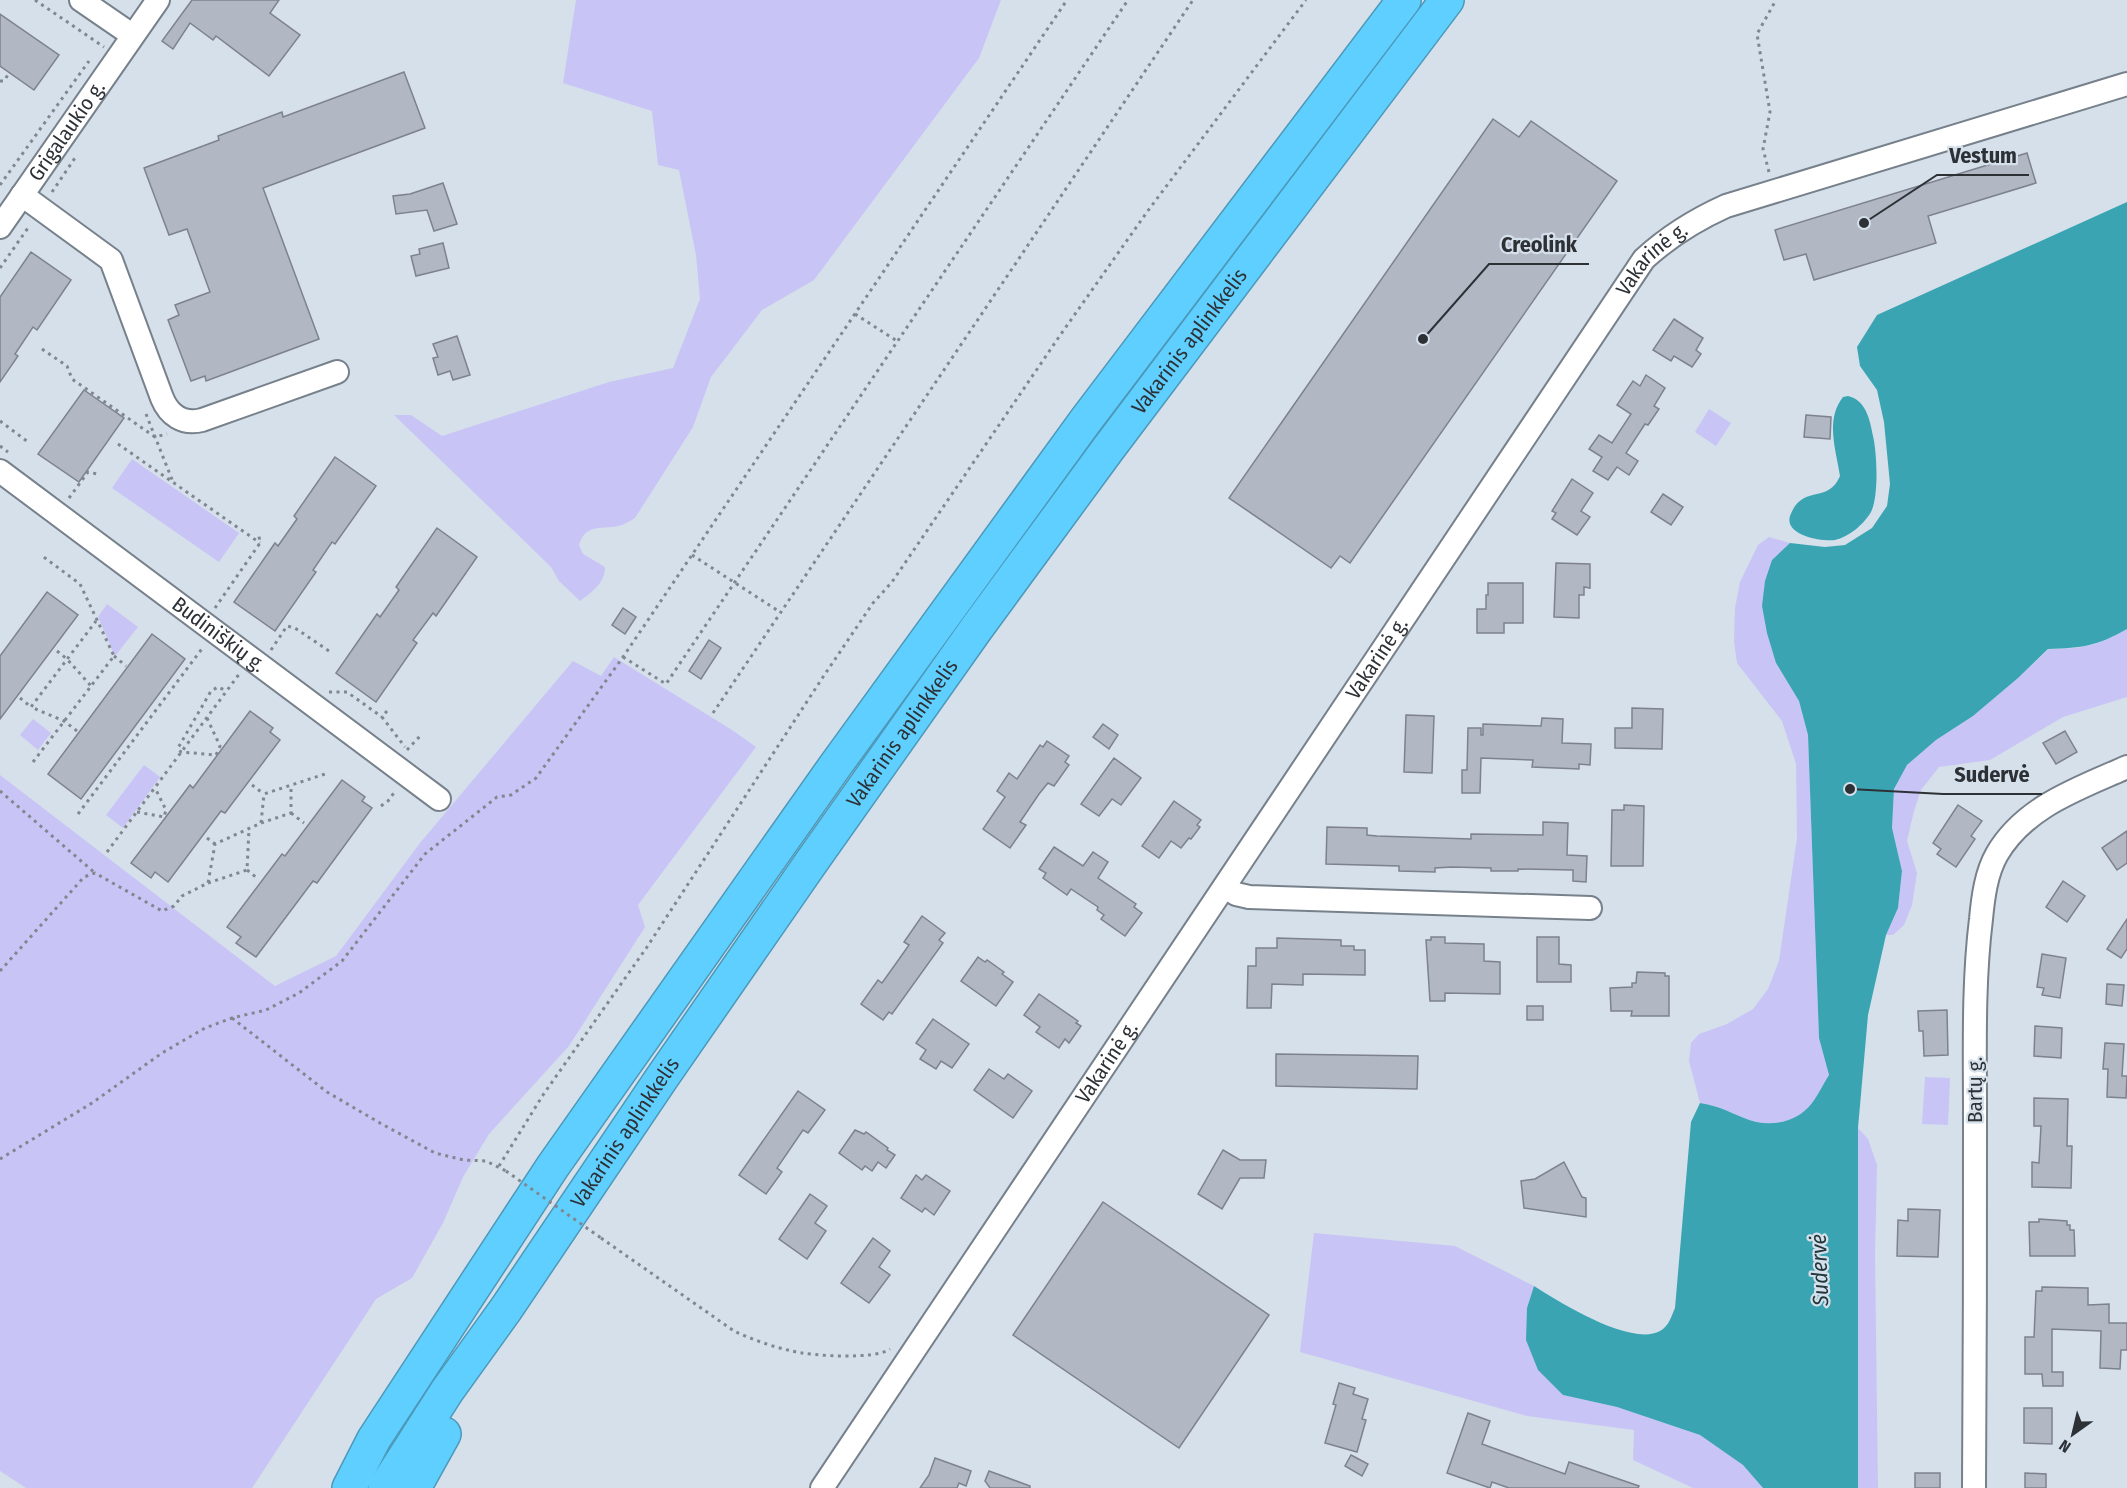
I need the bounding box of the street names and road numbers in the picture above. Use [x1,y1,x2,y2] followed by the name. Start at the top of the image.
[23,76,111,186] street label: Grigalaukio g.
[1610,216,1692,300] street label: Vakarinė g.
[1126,263,1253,419] street label: Vakarinis aplinkkelis
[167,591,270,678] street label: Budiniškių g.
[1340,612,1414,704] street label: Vakarinė g.
[841,654,964,813] street label: Vakarinis aplinkkelis
[1070,1016,1143,1108] street label: Vakarinė g.
[565,1052,685,1213] street label: Vakarinis aplinkkelis
[1962,1057,1988,1123] street label: Bartų g.

